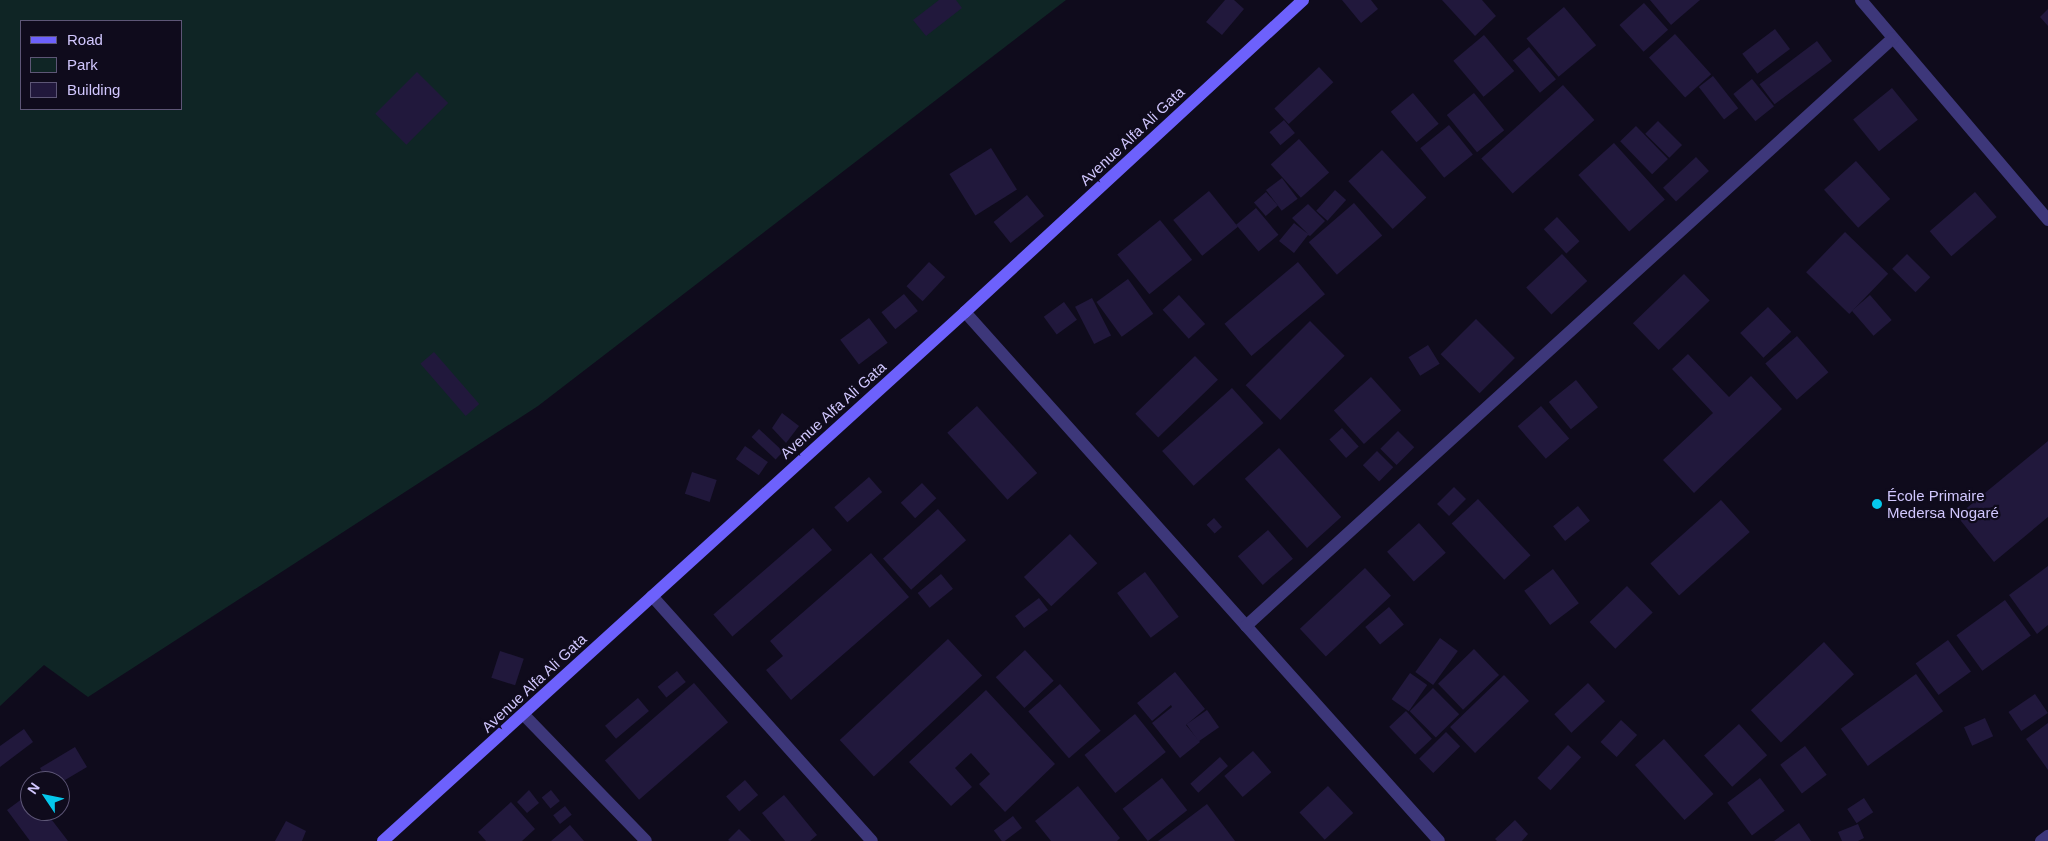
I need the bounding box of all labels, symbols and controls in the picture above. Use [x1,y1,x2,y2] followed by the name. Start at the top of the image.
[20,20,182,110] legend
[67,31,103,48] text: Road
[67,56,98,73] text: Park
[67,81,120,98] text: Building
[1075,82,1189,190] street label: Avenue Alfa Ali Gata
[776,357,890,463] street label: Avenue Alfa Ali Gata
[1887,486,1999,521] place label: École Primaire Medersa Nogaré
[1871,498,1883,510] marker: École Primaire Medersa Nogaré
[477,629,591,737] street label: Avenue Alfa Ali Gata
[20,771,70,821] north arrow
[24,780,43,797] text: N

